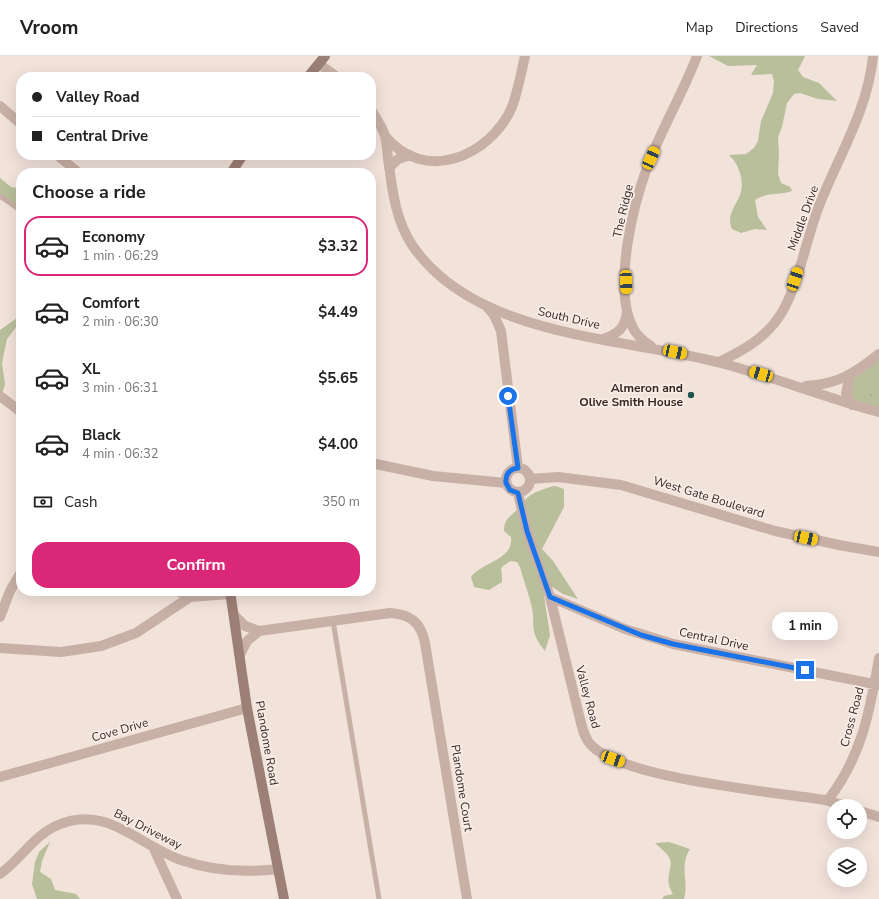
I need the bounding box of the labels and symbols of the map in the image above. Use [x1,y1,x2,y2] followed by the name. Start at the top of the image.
[641,145,661,171] car
[609,183,637,239] street label: The Ridge
[784,183,822,253] street label: Middle Drive
[786,266,804,292] car
[620,270,632,294] car
[536,303,602,333] street label: South Drive
[662,344,688,360] car
[748,365,774,383] car
[579,380,683,410] place label: Almeron and Olive Smith House
[499,387,517,405] route start
[686,390,696,400] marker: Almeron and Olive Smith House
[651,472,767,522] street label: West Gate Boulevard
[793,530,819,546] car
[772,612,838,640] callout: 1 min
[678,624,750,654] street label: Central Drive
[796,661,814,679] route end
[572,663,604,730] street label: Valley Road
[836,685,868,749] street label: Cross Road
[252,699,282,787] street label: Plandome Road
[90,714,150,746] street label: Cove Drive
[447,743,477,833] street label: Plandome Court
[600,749,626,769] car
[111,805,186,853] street label: Bay Driveway

